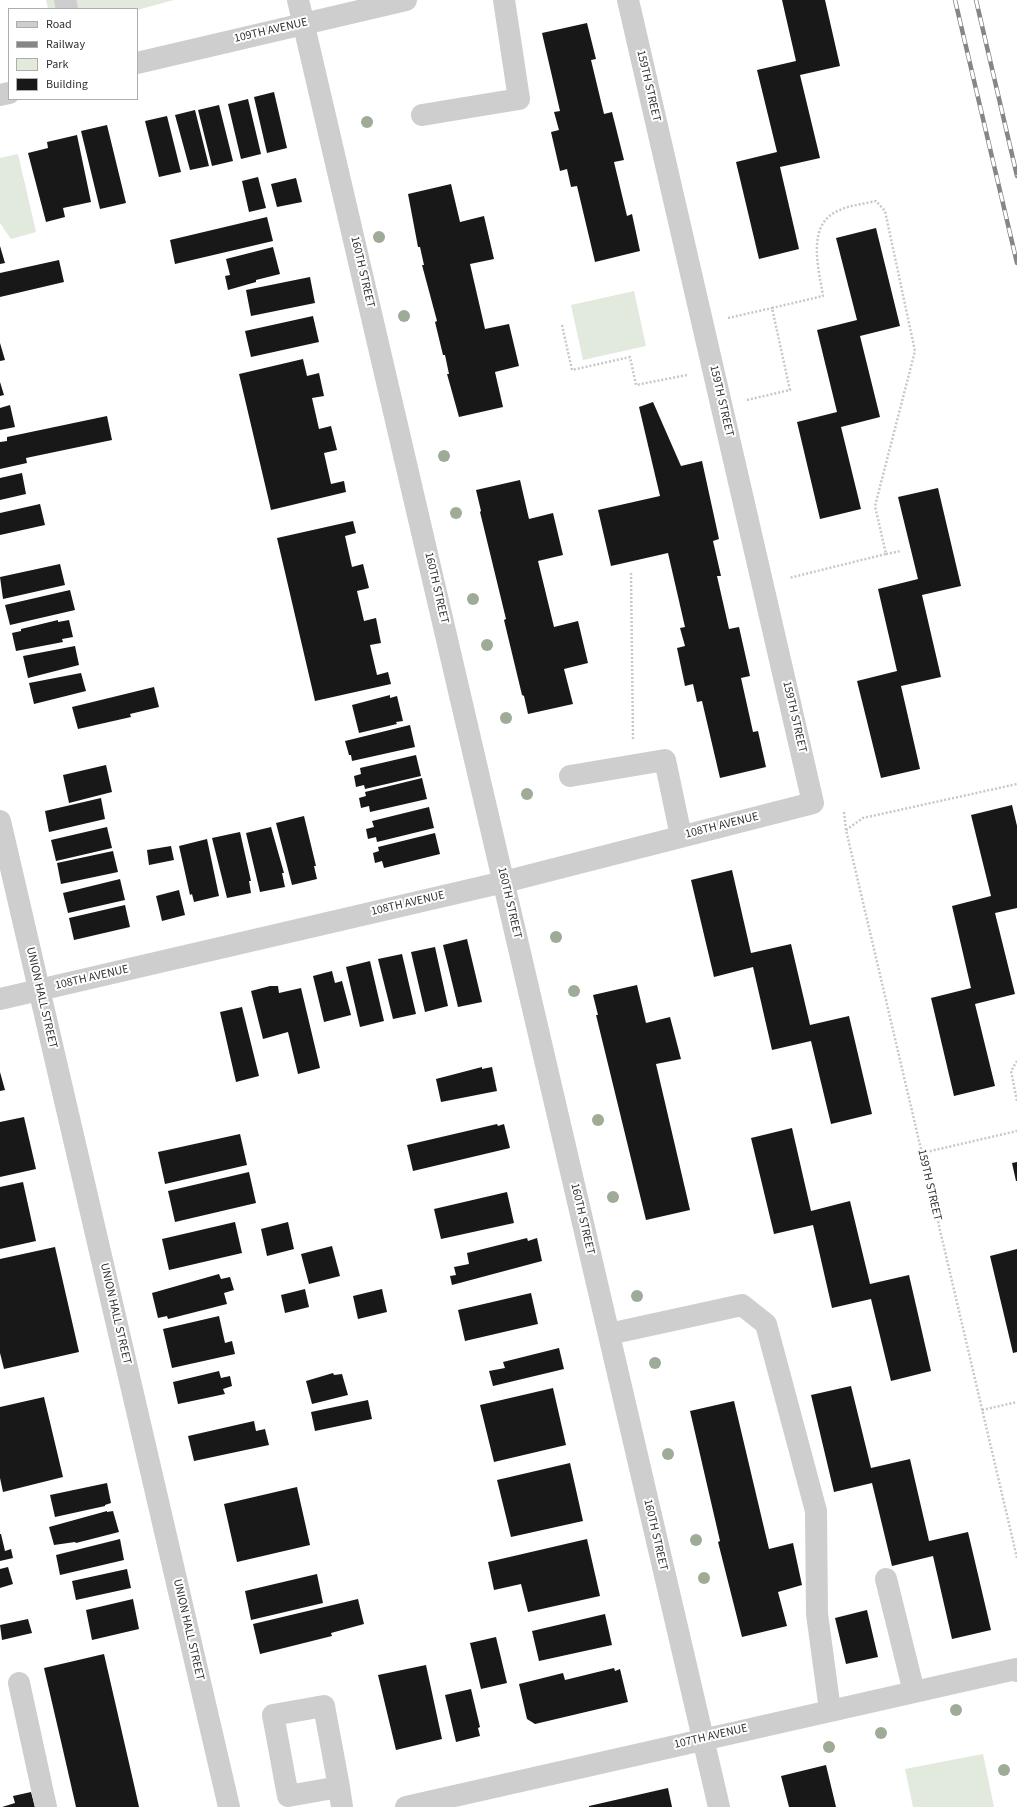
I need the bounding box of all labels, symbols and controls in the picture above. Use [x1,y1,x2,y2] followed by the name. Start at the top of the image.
[8,8,138,100] legend
[46,16,72,33] text: Road
[233,16,309,46] street label: 109TH AVENUE
[46,36,85,53] text: Railway
[633,49,663,123] street label: 159TH STREET
[46,56,68,73] text: Park
[46,76,88,93] text: Building
[347,235,377,309] street label: 160TH STREET
[706,364,736,438] street label: 159TH STREET
[421,551,451,625] street label: 160TH STREET
[779,680,809,754] street label: 159TH STREET
[684,810,760,842] street label: 108TH AVENUE
[494,866,524,940] street label: 160TH STREET
[370,889,446,919] street label: 108TH AVENUE
[22,946,60,1050] street label: UNION HALL STREET
[54,963,130,993] street label: 108TH AVENUE
[914,1148,944,1222] street label: 159TH STREET
[567,1182,597,1256] street label: 160TH STREET
[96,1262,134,1366] street label: UNION HALL STREET
[640,1498,670,1572] street label: 160TH STREET
[169,1578,207,1682] street label: UNION HALL STREET
[673,1722,749,1752] street label: 107TH AVENUE

